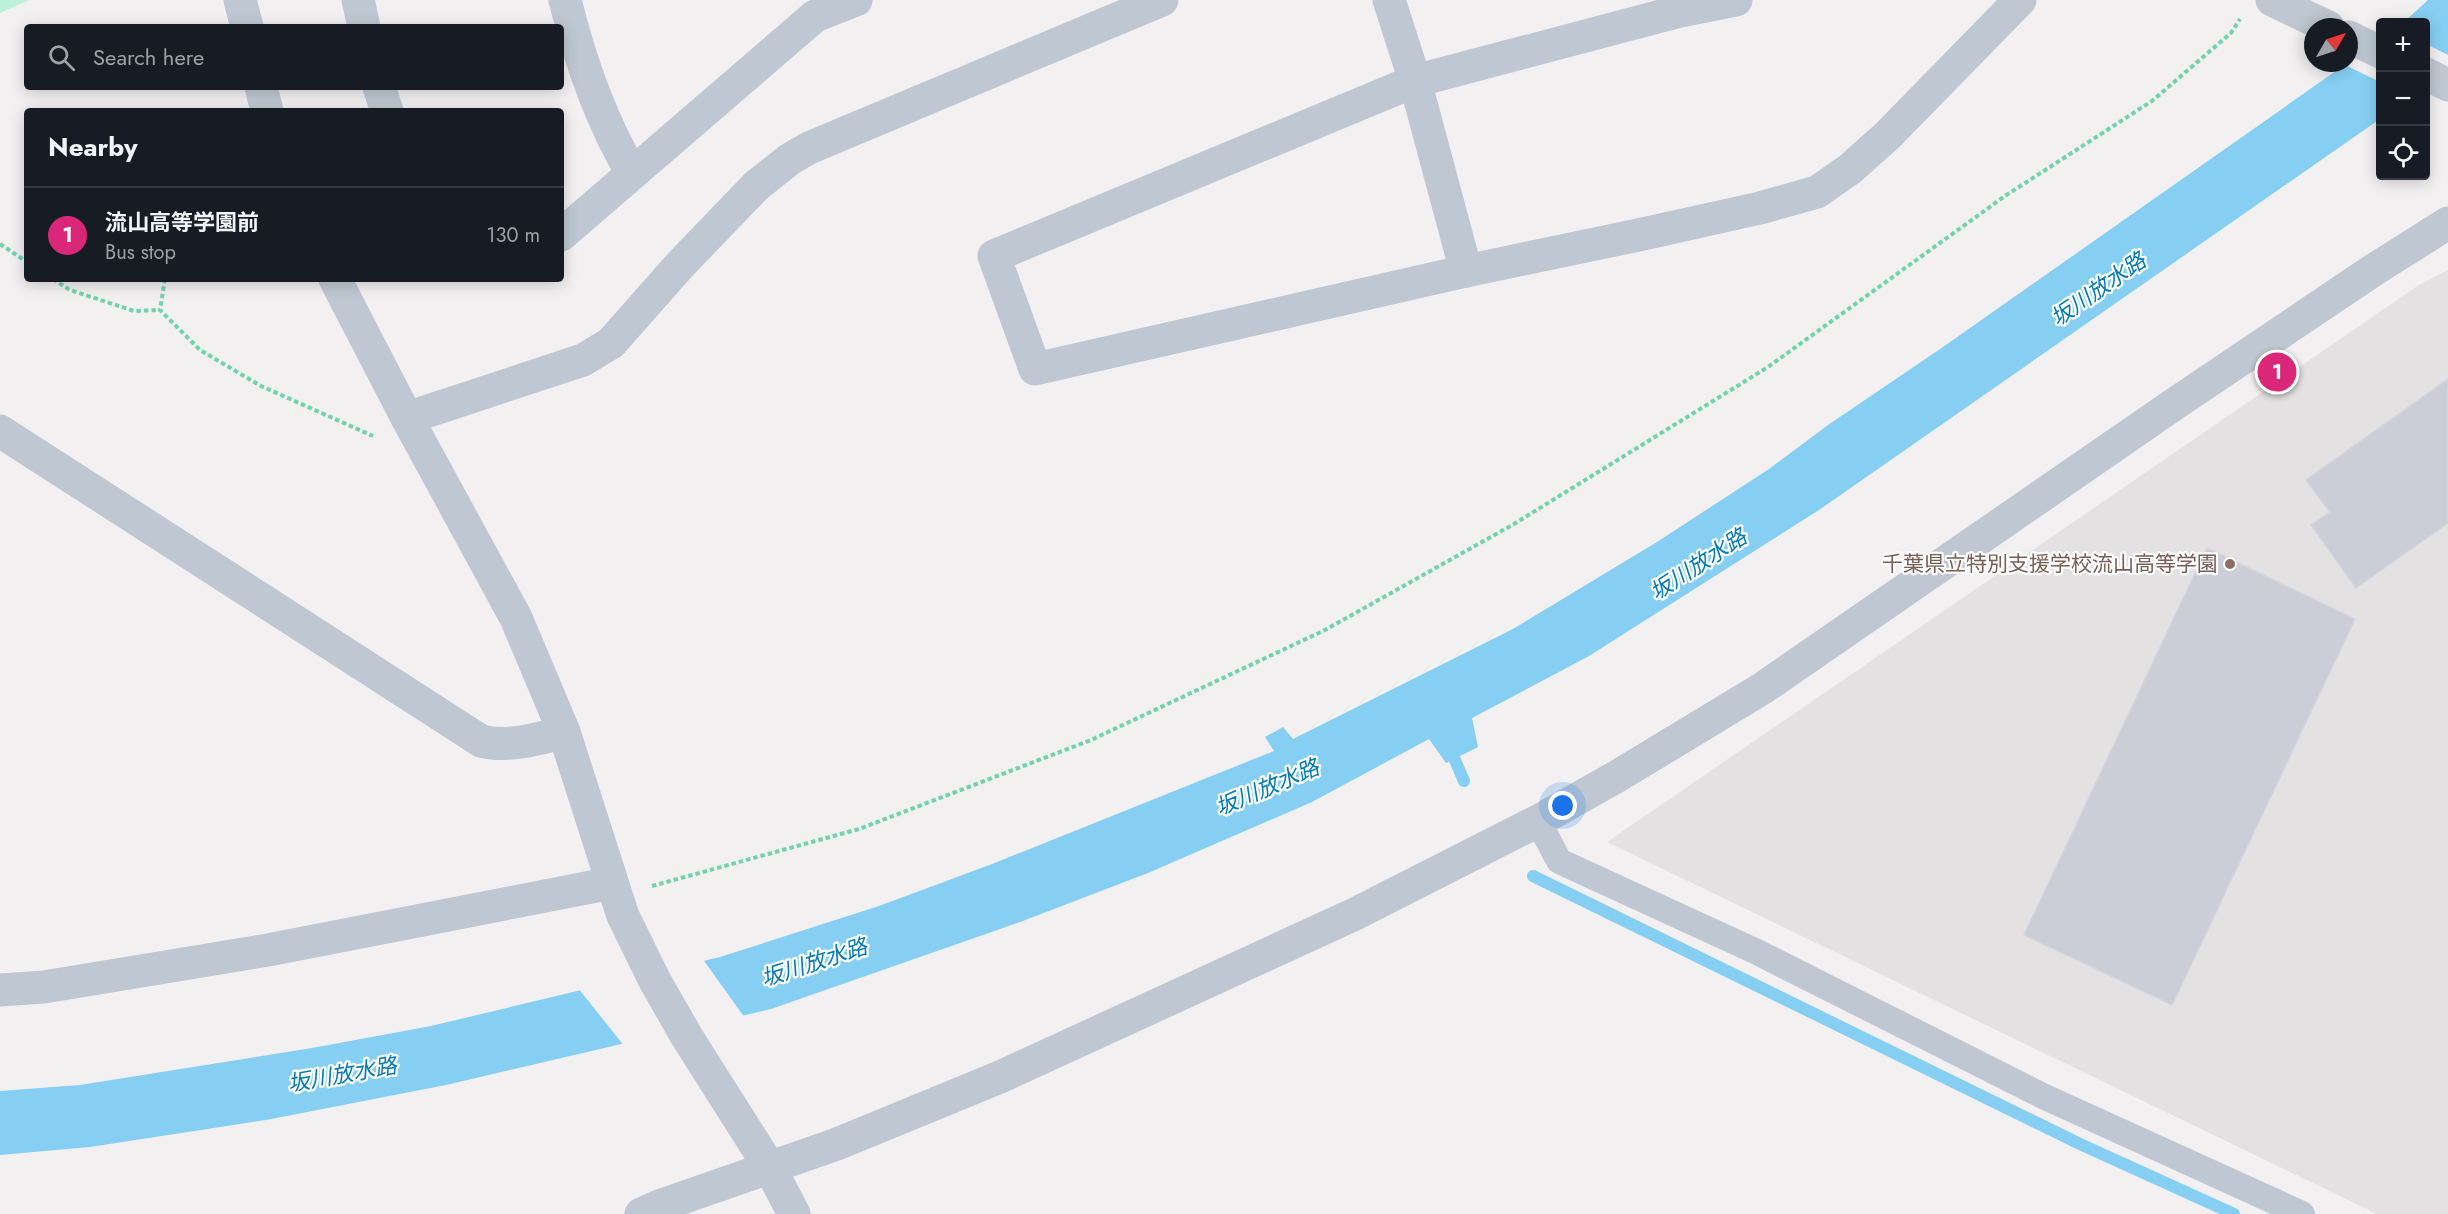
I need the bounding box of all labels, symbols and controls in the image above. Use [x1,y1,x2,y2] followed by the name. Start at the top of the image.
[2304,18,2358,72] north arrow
[2376,18,2430,180] map controls
[2376,18,2430,72] button: +
[24,24,564,90] search box
[45,41,78,74] icon: search
[93,41,204,73] text: Search here
[2376,72,2430,126] button: −
[2376,126,2430,180] button: locate
[48,128,137,166] text: Nearby
[105,206,259,238] text: 流山高等学園前
[62,221,73,250] text: 1
[486,221,540,250] text: 130 m
[105,238,176,267] text: Bus stop
[2044,243,2154,334] water label: 坂川放水路
[2258,350,2296,394] pin: 1
[1643,520,1755,607] water label: 坂川放水路
[1882,549,2218,579] place label: 千葉県立特別支援学校流山高等学園
[2223,557,2237,571] marker: 千葉県立特別支援学校流山高等学園
[1210,750,1326,823] water label: 坂川放水路
[1548,791,1577,820] your location
[757,929,873,994] water label: 坂川放水路
[285,1048,401,1099] water label: 坂川放水路

